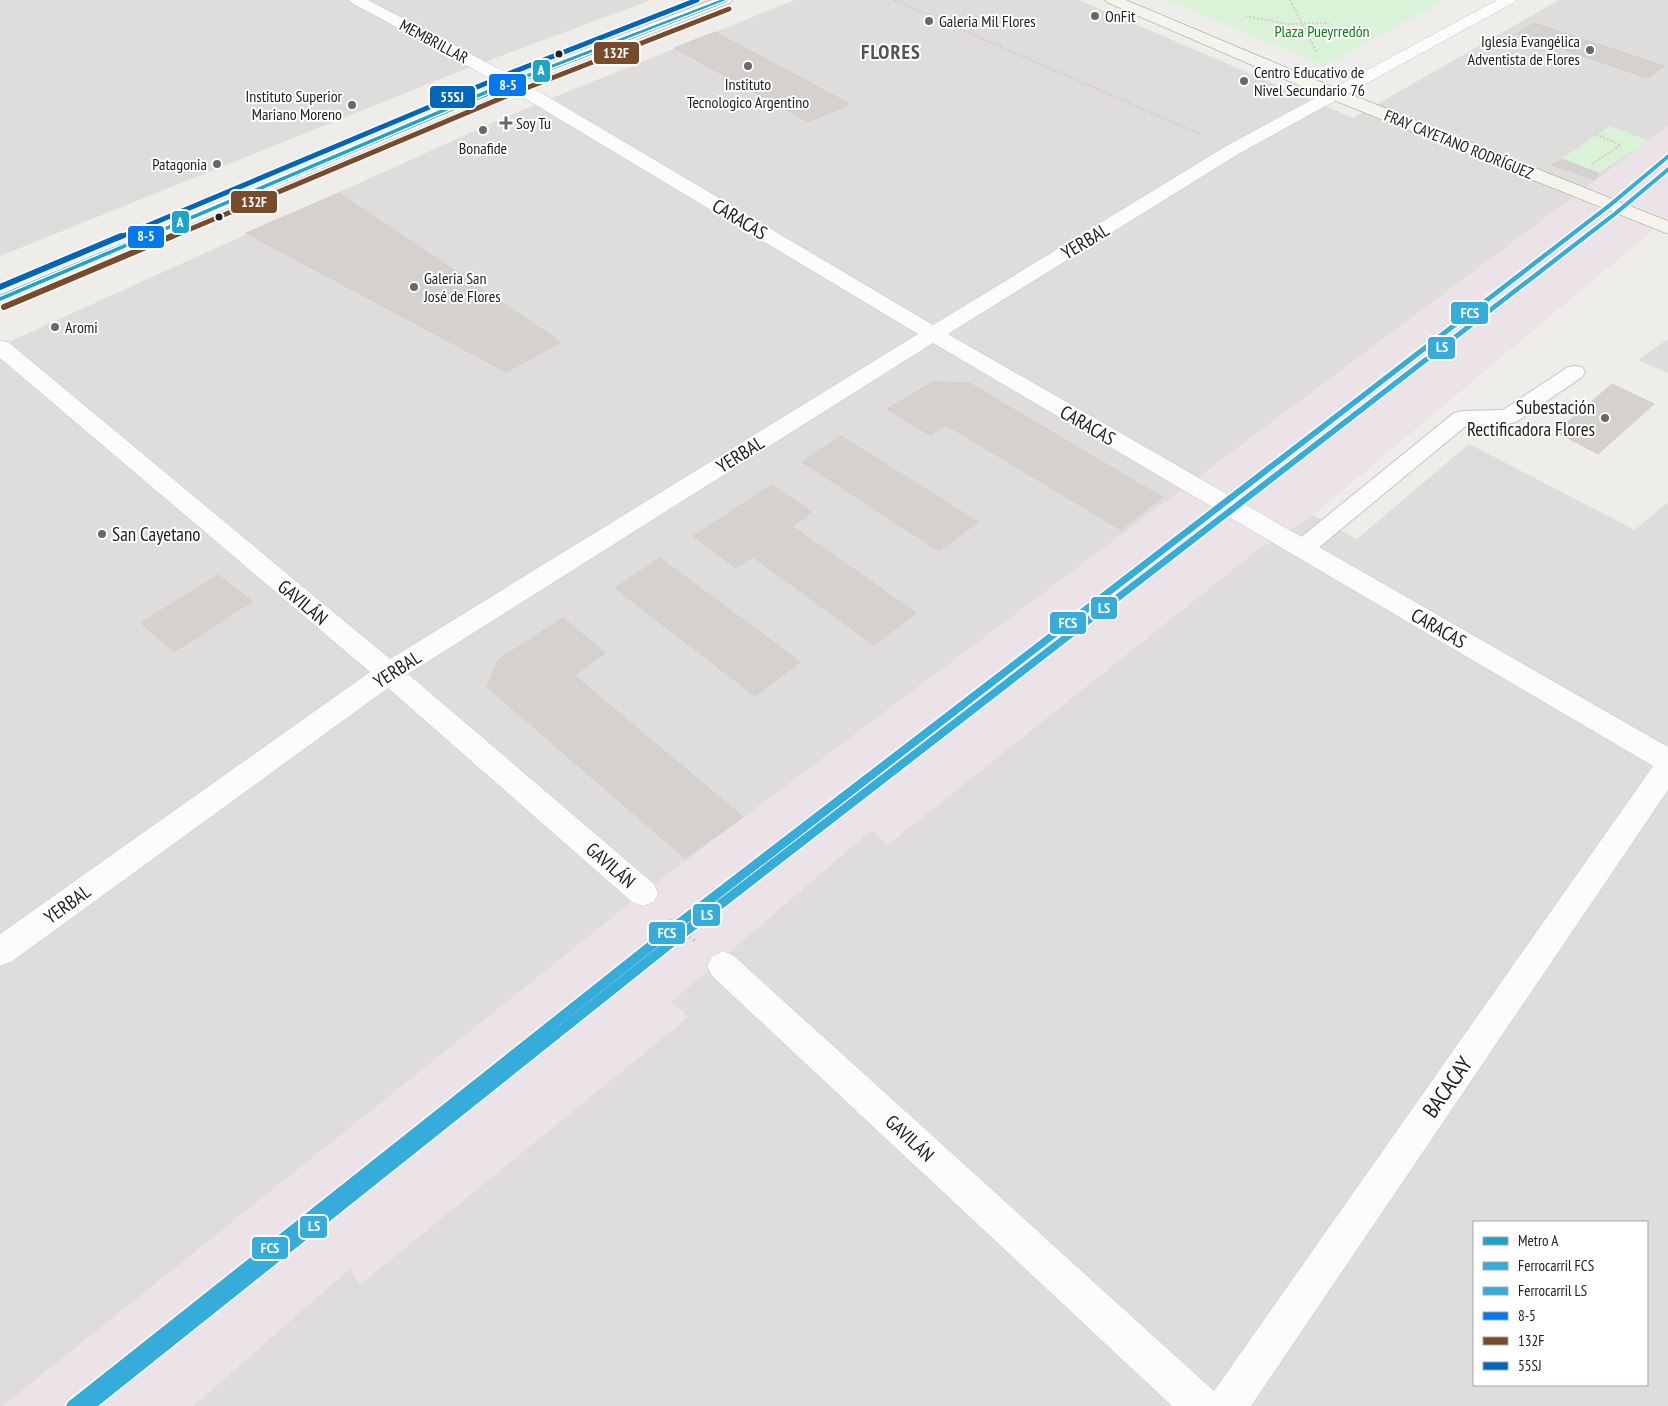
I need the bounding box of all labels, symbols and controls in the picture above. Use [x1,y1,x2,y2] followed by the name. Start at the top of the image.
[1105,6,1136,26] place label: OnFit
[1089,10,1101,22] marker: OnFit
[939,11,1036,31] place label: Galeria Mil Flores
[396,15,472,68] street label: MEMBRILLAR
[923,15,935,27] marker: Galeria Mil Flores
[1274,21,1370,41] park label: Plaza Pueyrredón
[1468,31,1580,69] place label: Iglesia Evangélica Adventista de Flores
[861,39,921,65] district label: FLORES
[593,41,640,65] line badge: 132F
[603,44,629,62] text: 132F
[1584,44,1596,56] marker: Iglesia Evangélica Adventista de Flores
[554,49,564,59] unlabelled marker
[532,59,551,83] line badge: A
[742,60,754,72] marker: Instituto Tecnologico Argentino
[536,61,545,79] text: A
[1254,62,1365,100] place label: Centro Educativo de Nivel Secundario 76
[488,73,527,97] line badge: 8-5
[687,74,809,112] place label: Instituto Tecnologico Argentino
[1238,75,1250,87] marker: Centro Educativo de Nivel Secundario 76
[499,76,517,94] text: 8-5
[429,85,476,109] line badge: 55SJ
[246,86,343,124] place label: Instituto Superior Mariano Moreno
[440,88,464,106] text: 55SJ
[346,99,358,111] marker: Instituto Superior Mariano Moreno
[1381,105,1537,183] street label: FRAY CAYETANO RODRÍGUEZ
[516,113,551,133] place label: Soy Tu
[500,117,512,129] marker: Soy Tu
[477,124,489,136] marker: Bonafide
[459,138,507,158] place label: Bonafide
[152,154,207,174] place label: Patagonia
[211,158,223,170] marker: Patagonia
[230,190,278,214] line badge: 132F
[241,193,267,211] text: 132F
[708,193,772,245] street label: CARACAS
[171,210,190,234] line badge: A
[214,212,224,222] unlabelled marker
[175,213,184,231] text: A
[1057,217,1113,265] street label: YERBAL
[127,225,165,249] line badge: 8-5
[137,227,155,245] text: 8-5
[423,268,501,306] place label: Galeria San José de Flores
[408,281,420,293] marker: Galeria San José de Flores
[1450,301,1489,325] line badge: FCS
[1461,304,1479,322] text: FCS
[65,317,98,337] place label: Aromi
[49,321,61,333] marker: Aromi
[1427,336,1456,360] line badge: LS
[1436,338,1448,356] text: LS
[1467,395,1595,441] place label: Subestación Rectificadora Flores
[1056,400,1120,450] street label: CARACAS
[1599,412,1611,424] marker: Subestación Rectificadora Flores
[712,430,768,478] street label: YERBAL
[112,522,201,546] place label: San Cayetano
[96,528,108,540] marker: San Cayetano
[273,574,333,630] street label: GAVILÁN
[1090,596,1118,620] line badge: LS
[1098,599,1110,617] text: LS
[1407,603,1471,653] street label: CARACAS
[1049,611,1087,635] line badge: FCS
[1059,614,1077,632] text: FCS
[369,645,425,693] street label: YERBAL
[581,837,641,893] street label: GAVILÁN
[39,879,95,929] street label: YERBAL
[692,903,721,927] line badge: LS
[701,906,713,924] text: LS
[648,921,686,945] line badge: FCS
[658,924,676,942] text: FCS
[1416,1051,1478,1123] street label: BACACAY
[881,1109,939,1167] street label: GAVILÁN
[299,1215,328,1239] line badge: LS
[308,1217,320,1235] text: LS
[1473,1221,1648,1386] legend
[1518,1231,1559,1250] text: Metro A
[251,1236,289,1260] line badge: FCS
[261,1239,279,1257] text: FCS
[1518,1256,1594,1275] text: Ferrocarril FCS
[1518,1281,1587,1300] text: Ferrocarril LS
[1518,1306,1536,1325] text: 8-5
[1518,1331,1544,1350] text: 132F
[1518,1356,1542,1375] text: 55SJ

